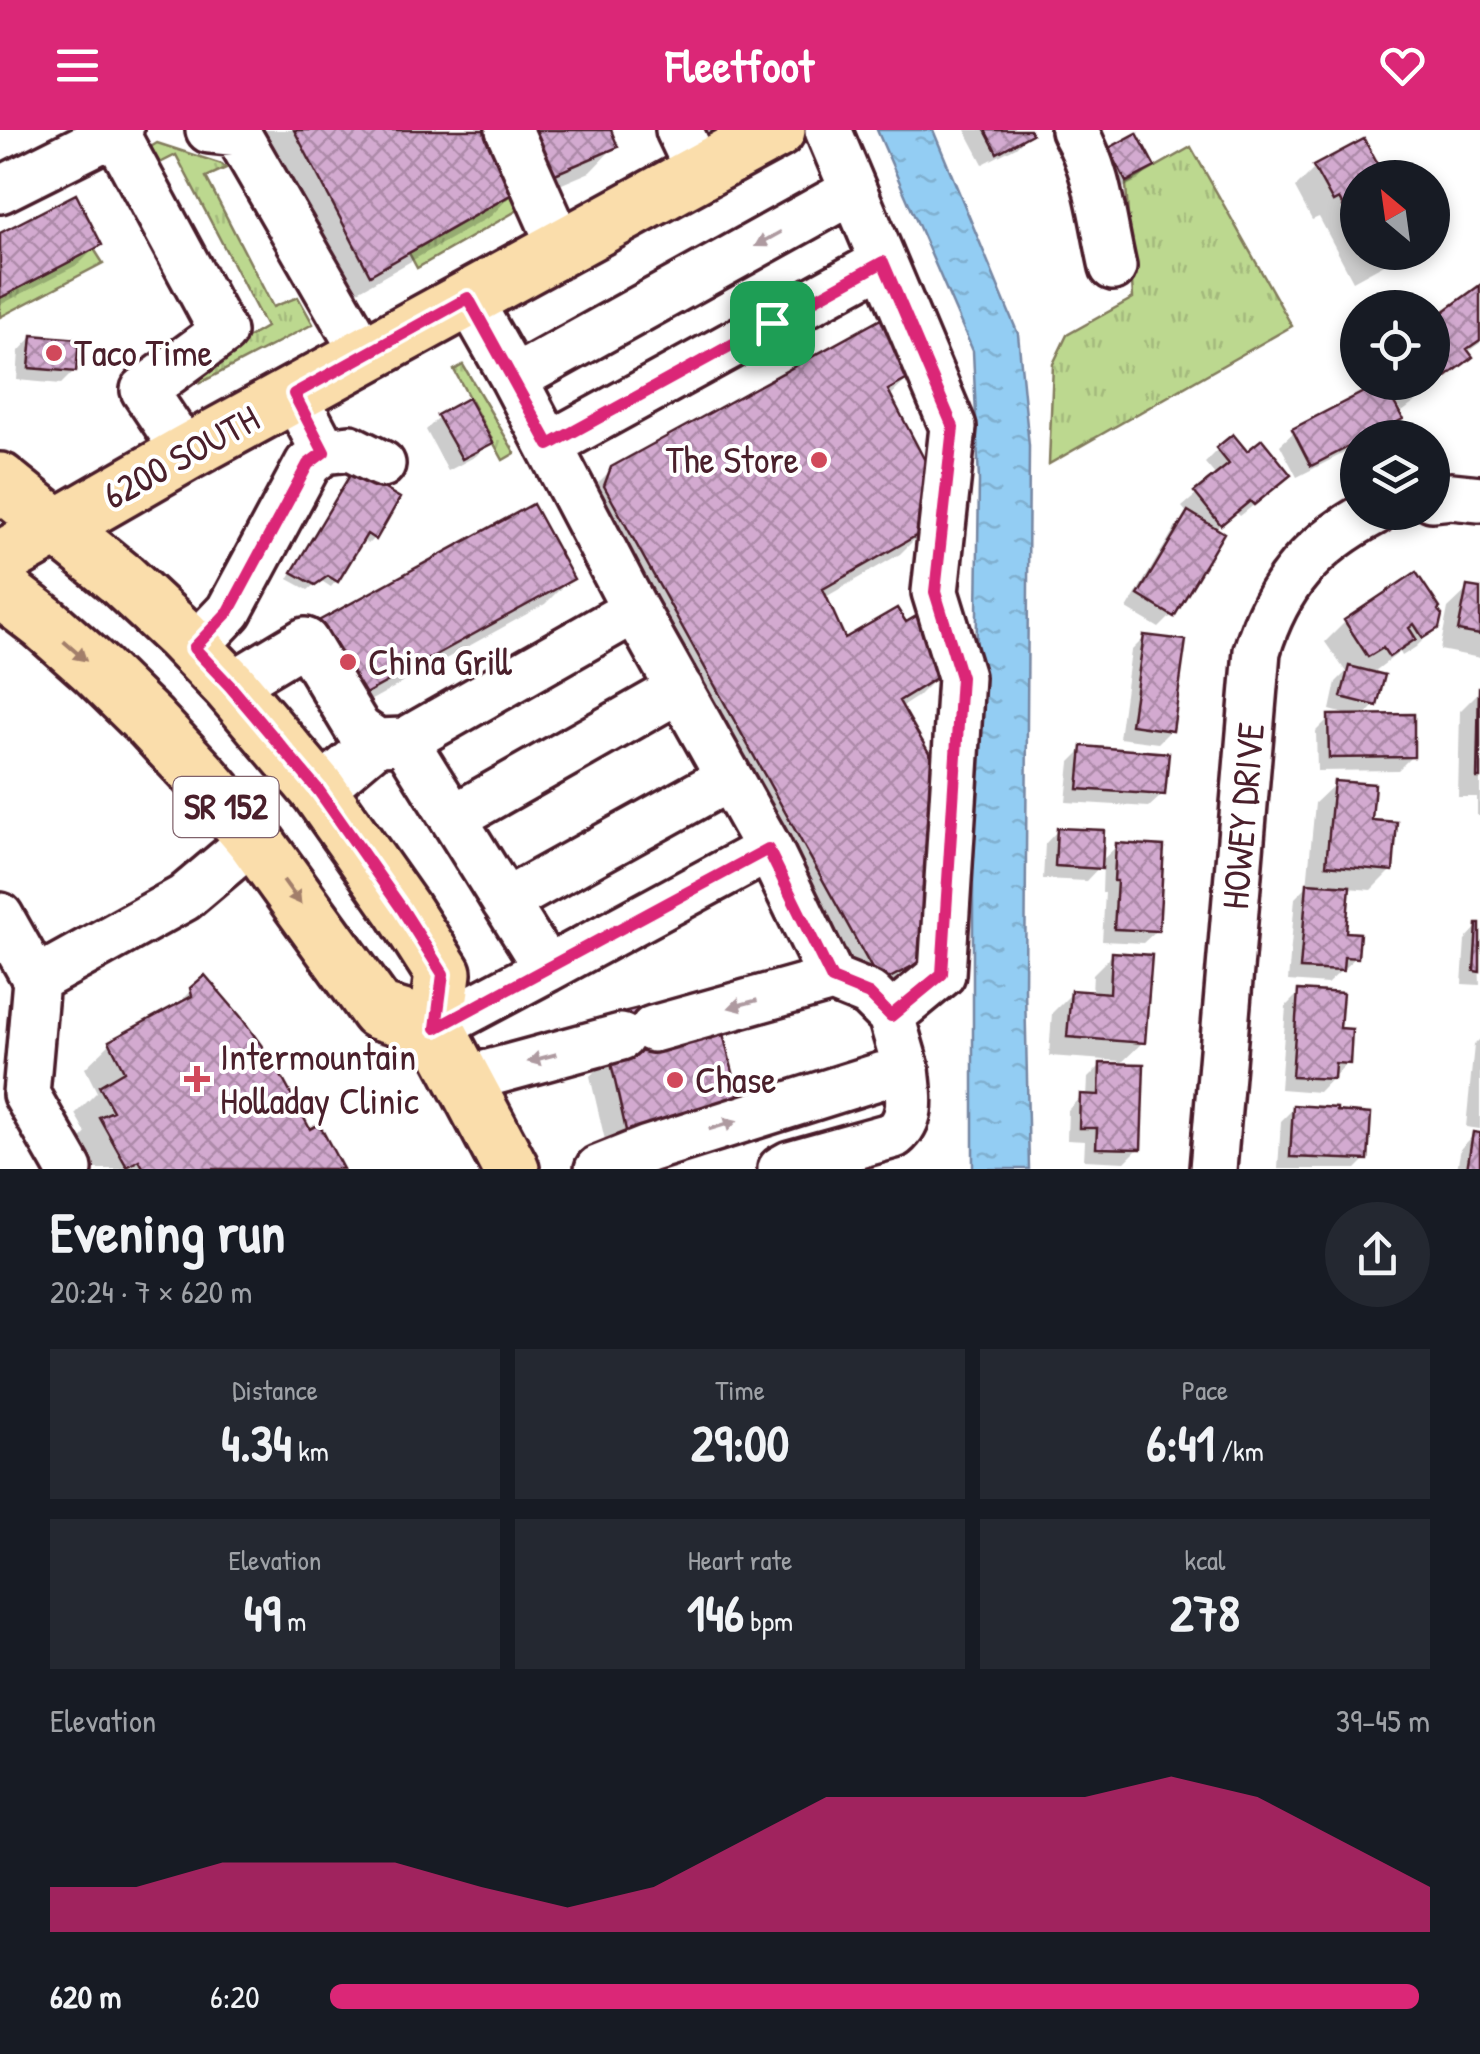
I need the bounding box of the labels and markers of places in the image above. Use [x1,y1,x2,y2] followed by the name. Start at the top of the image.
[730,281,815,366] pin
[74,326,213,378] place label: Taco Time
[43,342,65,364] marker: Taco Time
[666,433,799,485] place label: The Store
[808,449,830,471] marker: The Store
[368,635,512,687] place label: China Grill
[337,651,359,673] marker: China Grill
[220,1030,419,1126] place label: Intermountain Holladay Clinic
[695,1053,776,1105] place label: Chase
[184,1066,210,1092] marker: Intermountain Holladay Clinic
[664,1069,686,1091] marker: Chase

